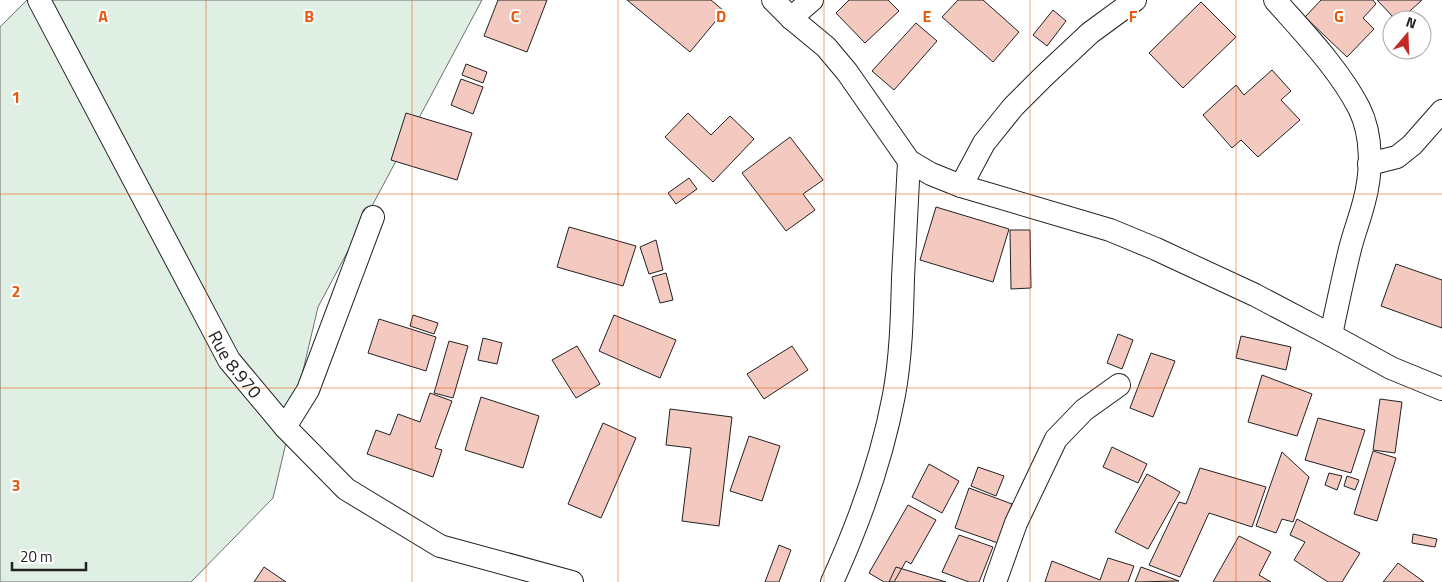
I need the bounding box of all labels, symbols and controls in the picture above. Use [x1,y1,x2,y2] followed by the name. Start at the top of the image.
[98,4,108,28] text: A
[304,4,314,28] text: B
[511,4,520,28] text: C
[716,4,726,28] text: D
[923,4,932,28] text: E
[1129,4,1138,28] text: F
[1334,4,1344,28] text: G
[1382,10,1432,60] north arrow
[1403,11,1419,34] text: N
[12,85,20,109] text: 1
[12,279,20,303] text: 2
[202,325,269,404] street label: Rue 8.970
[12,473,20,497] text: 3
[12,540,86,572] scale bar
[20,545,53,568] text: 20 m

